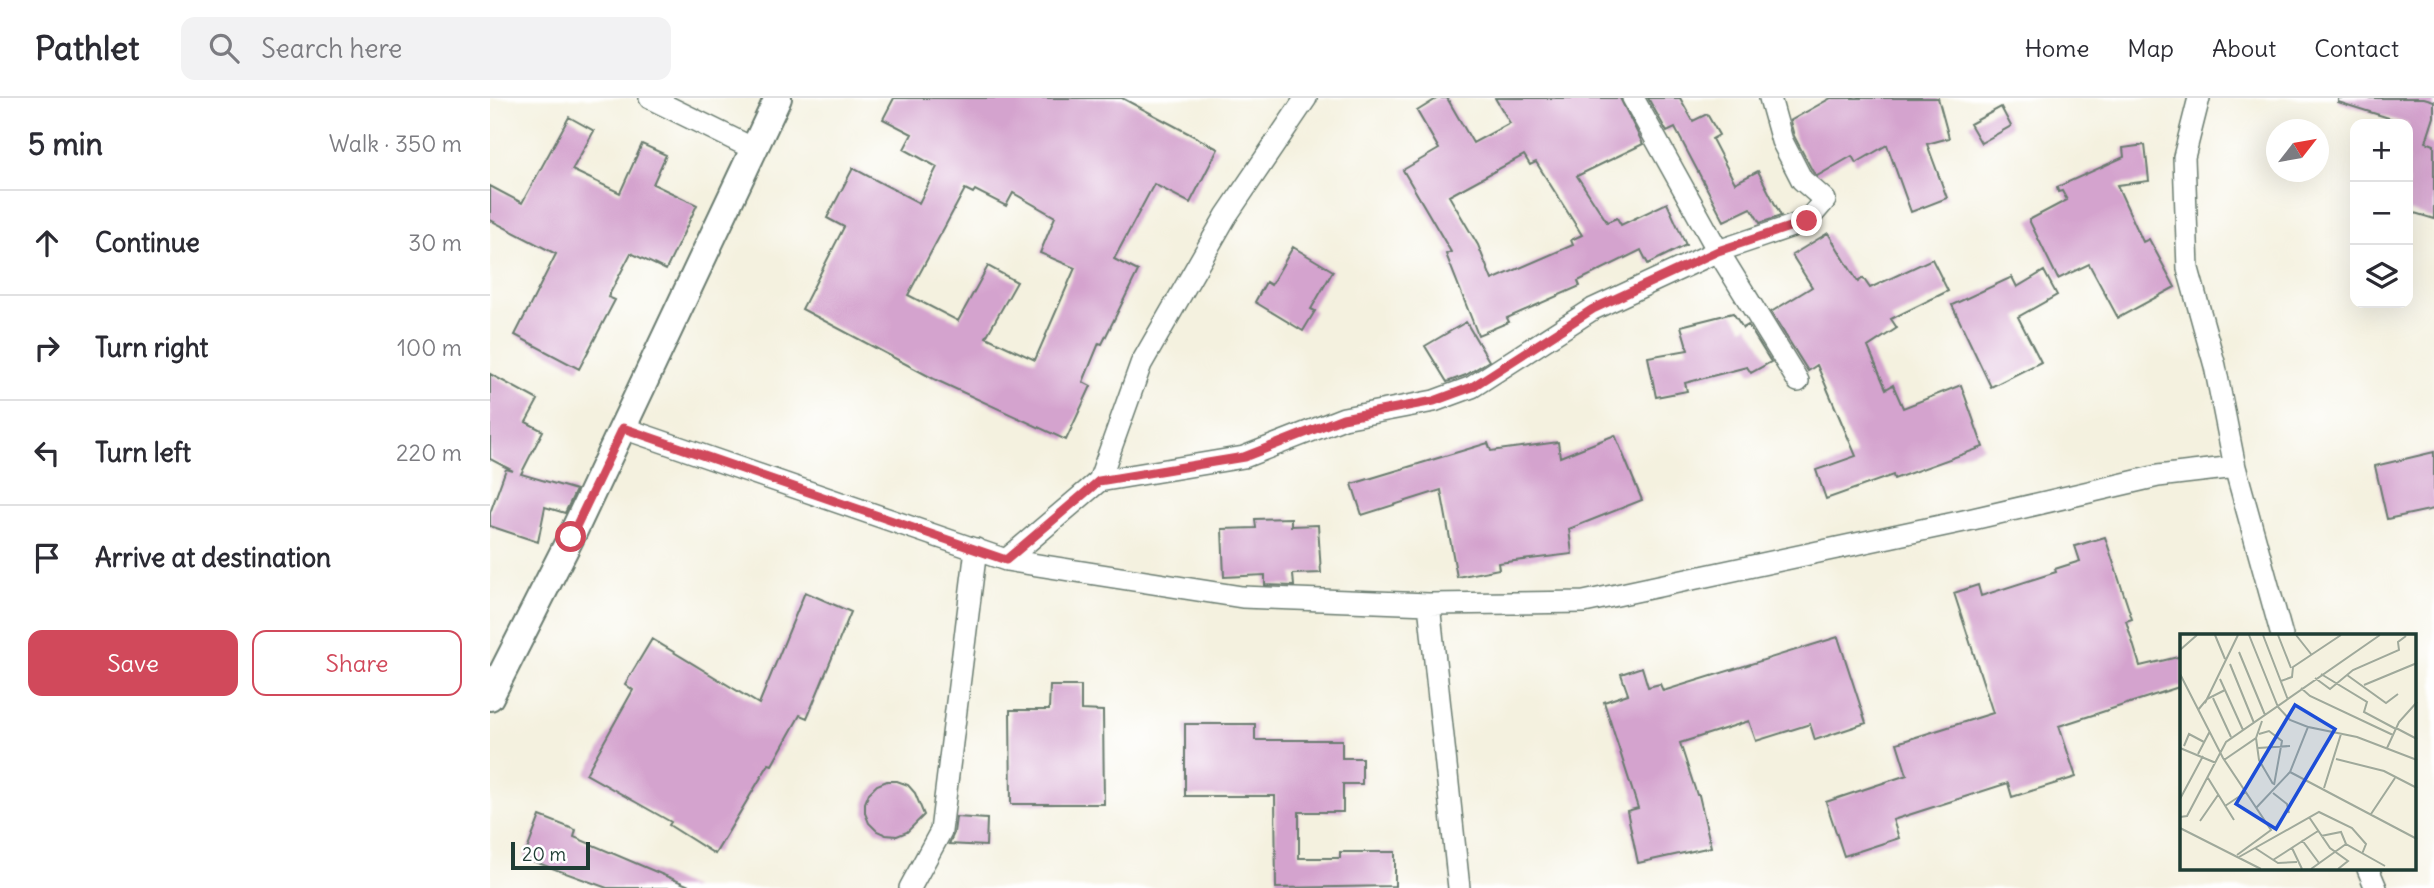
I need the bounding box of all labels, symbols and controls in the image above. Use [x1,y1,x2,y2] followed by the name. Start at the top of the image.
[181,17,671,80] search box
[35,27,139,69] text: Pathlet
[205,29,243,67] icon: search
[261,32,402,65] text: Search here
[2025,33,2089,63] text: Home
[2127,33,2174,63] text: Map
[2212,33,2276,63] text: About
[2314,33,2399,63] text: Contact
[2266,119,2329,182] north arrow
[2350,119,2413,308] map controls
[2350,119,2413,182] button: +
[28,125,103,163] text: 5 min
[329,129,462,158] text: Walk · 350 m
[2350,182,2413,245] button: −
[1791,205,1822,236] route end
[28,224,66,262] icon: ahead
[95,226,200,259] text: Continue
[408,228,462,257] text: 30 m
[2350,245,2413,308] button: layers
[28,329,66,367] icon: right
[95,331,208,364] text: Turn right
[397,333,462,362] text: 100 m
[28,434,66,472] icon: left
[95,436,191,469] text: Turn left
[396,438,462,467] text: 220 m
[555,521,586,552] route start
[28,539,66,577] icon: arrive
[95,541,331,574] text: Arrive at destination
[28,630,238,696] button: Save
[252,630,462,696] button: Share
[2180,634,2416,870] inset map
[511,839,590,871] scale bar
[522,842,566,866] text: 20 m

